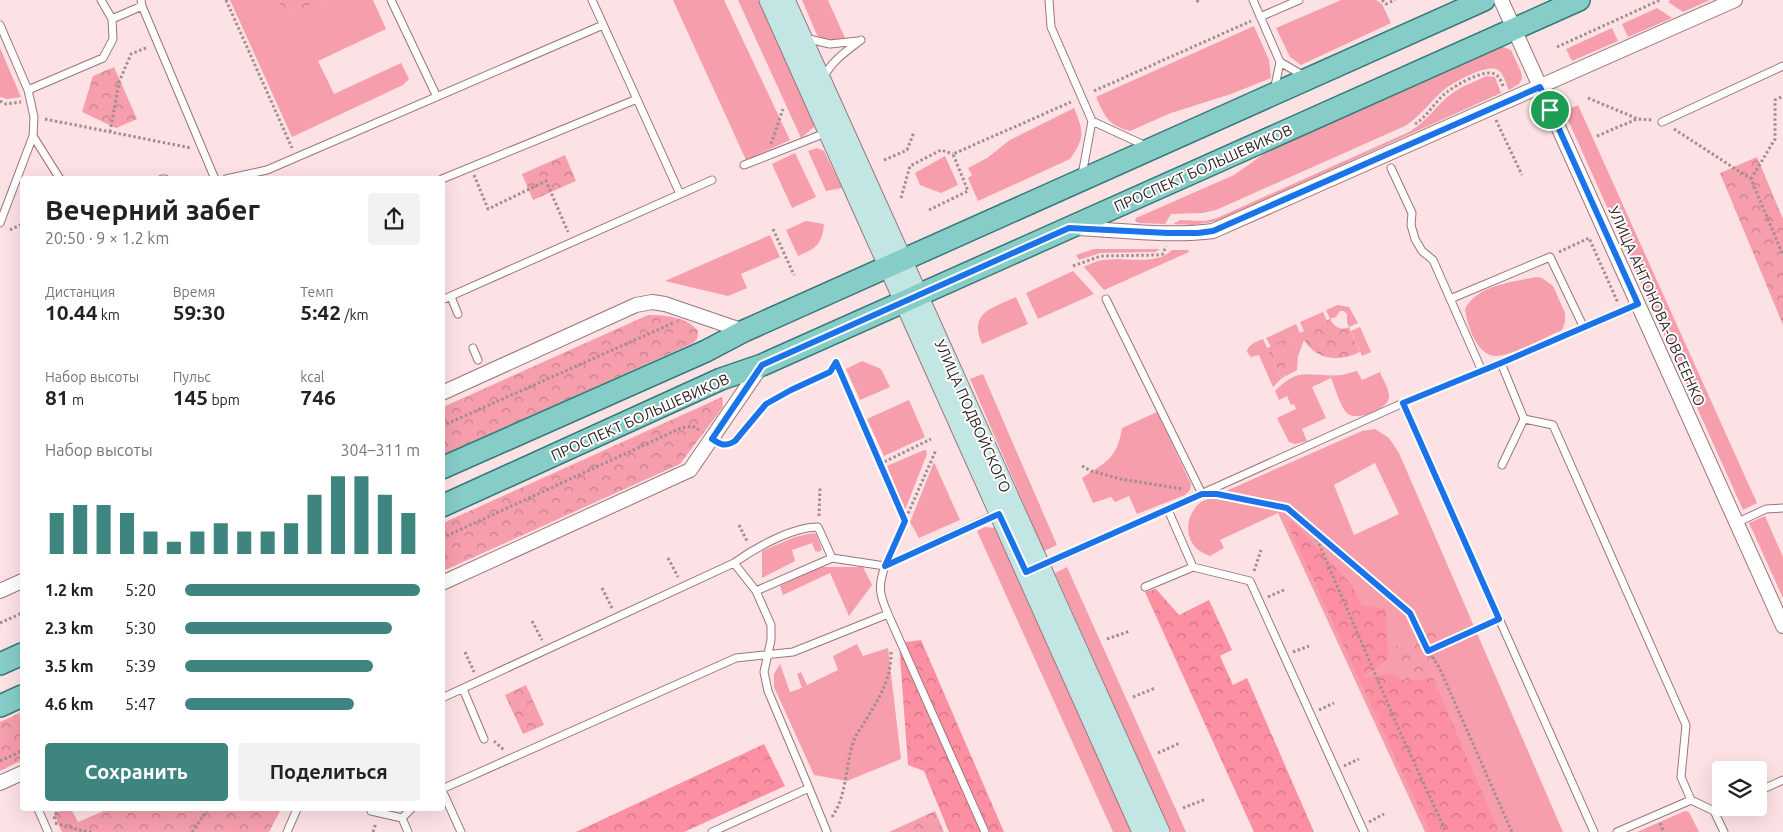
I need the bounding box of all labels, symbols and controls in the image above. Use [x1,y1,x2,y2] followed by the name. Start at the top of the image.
[1529,89,1571,131] pin
[1536,96,1564,124] icon: arrive
[1111,121,1295,215] street label: ПРОСПЕКТ БОЛЬШЕВИКОВ
[368,193,420,245] button: share
[45,194,260,225] text: Вечерний забег
[1605,203,1709,409] street label: УЛИЦА АНТОНОВА-ОВСЕЕНКО
[45,229,169,247] text: 20:50 · 9 × 1.2 km
[45,284,115,300] text: Дистанция
[173,284,215,300] text: Время
[300,284,333,300] text: Темп
[45,300,98,324] text: 10.44
[173,300,225,324] text: 59:30
[300,300,341,324] text: 5:42
[98,307,120,323] text: km
[341,307,369,323] text: /km
[932,337,1014,495] street label: УЛИЦА ПОДВОЙСКОГО
[45,369,139,385] text: Набор высоты
[173,369,211,385] text: Пульс
[300,369,325,385] text: kcal
[548,370,732,464] street label: ПРОСПЕКТ БОЛЬШЕВИКОВ
[45,385,69,409] text: 81
[173,385,208,409] text: 145
[300,385,336,409] text: 746
[69,392,84,408] text: m
[208,392,240,408] text: bpm
[45,441,153,459] text: Набор высоты
[340,441,420,459] text: 304–311 m
[45,581,94,599] text: 1.2 km
[125,581,156,599] text: 5:20
[45,619,94,637] text: 2.3 km
[125,619,156,637] text: 5:30
[45,657,94,675] text: 3.5 km
[125,657,156,675] text: 5:39
[45,695,94,713] text: 4.6 km
[125,695,156,713] text: 5:47
[45,743,228,801] button: Сохранить
[238,743,420,801] button: Поделиться
[1712,761,1767,816] map controls
[1712,761,1767,816] button: layers

